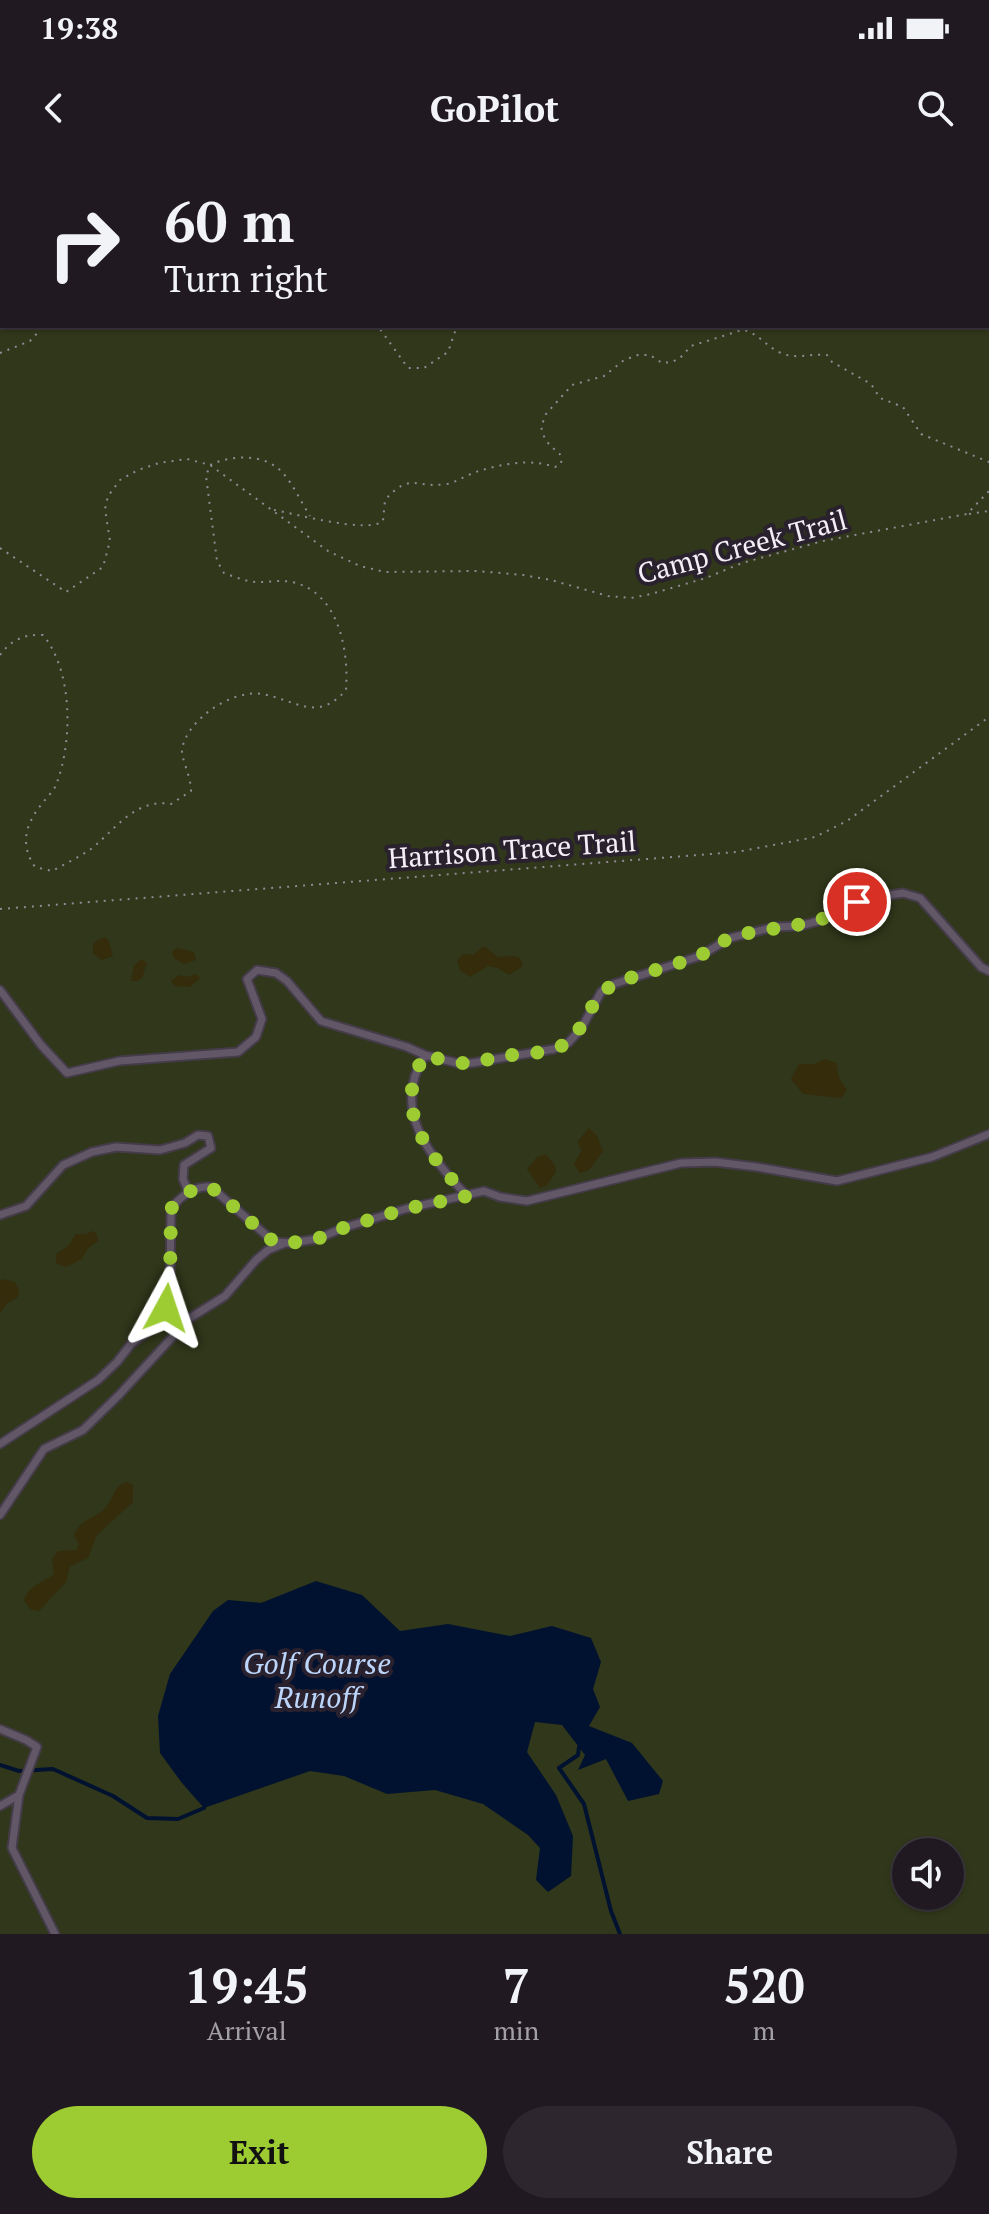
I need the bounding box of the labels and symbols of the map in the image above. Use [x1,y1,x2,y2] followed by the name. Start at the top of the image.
[633,500,851,592] street label: Camp Creek Trail
[387,822,637,876] street label: Harrison Trace Trail
[823,868,891,936] pin
[124,1266,208,1350] position arrow
[243,1643,391,1717] water label: Golf Course Runoff

